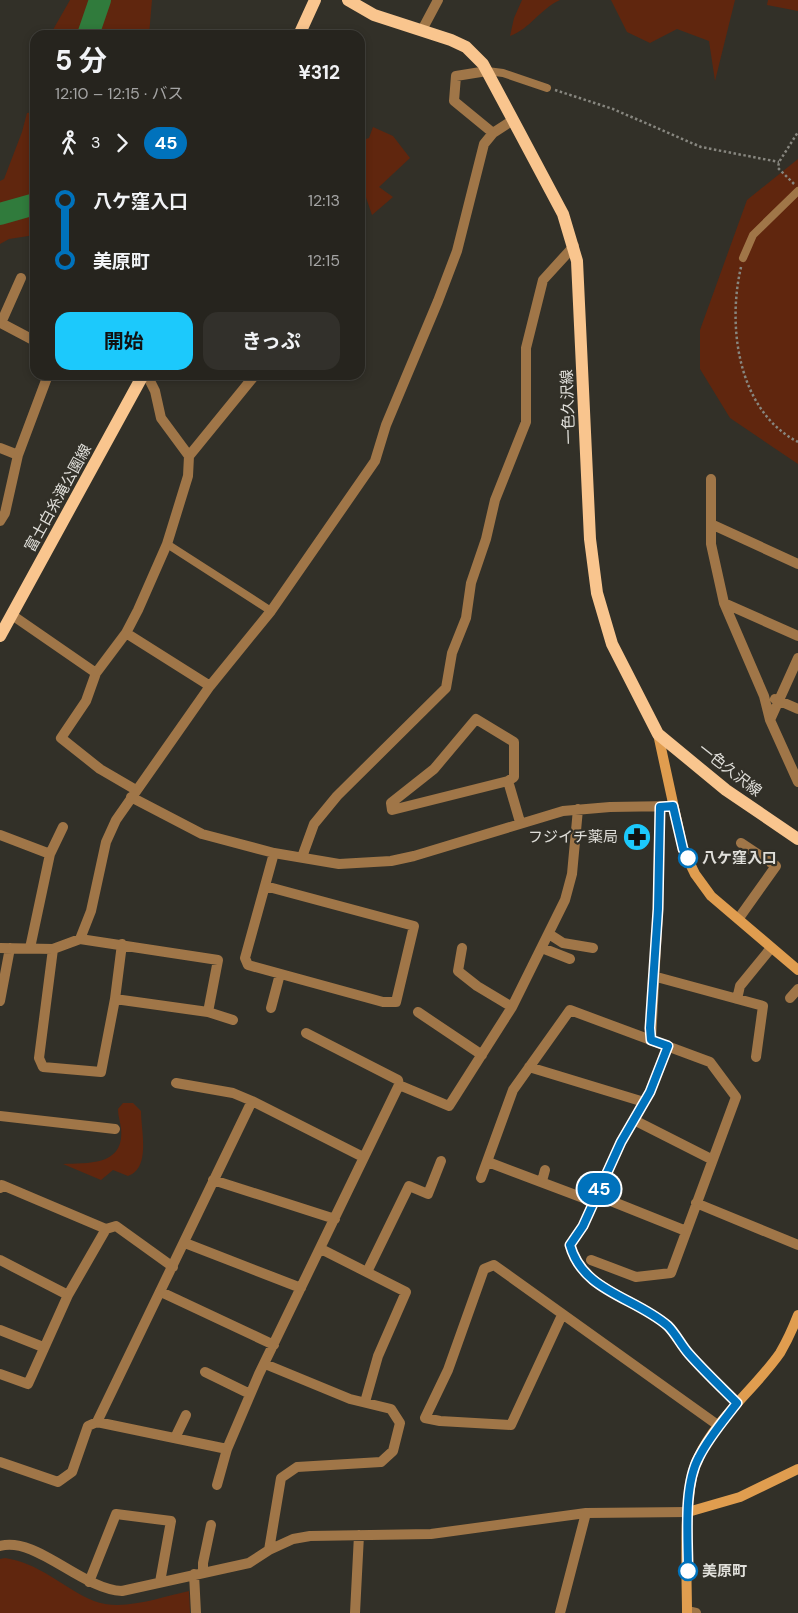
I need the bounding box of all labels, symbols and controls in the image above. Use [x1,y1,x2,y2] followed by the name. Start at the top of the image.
[55,42,107,79] text: 5 分
[298,60,340,85] text: ¥312
[55,83,183,104] text: 12:10 – 12:15 · バス
[55,129,83,157] icon: walk
[108,129,136,157] icon: forward
[154,131,177,155] text: 45
[91,132,100,153] text: 3
[93,189,188,214] text: 八ケ窪入口
[308,190,340,211] text: 12:13
[93,249,150,274] text: 美原町
[308,250,340,271] text: 12:15
[55,312,193,370] button: 開始
[203,312,340,370] button: きっぷ
[557,369,579,445] street label: 一色久沢線
[20,441,96,555] street label: 富士白糸滝公園線
[694,739,766,801] street label: 一色久沢線
[622,822,652,852] pharmacy icon: フジイチ薬局
[528,827,618,847] place label: フジイチ薬局
[678,848,698,868] marker: 八ケ窪入口
[702,848,777,868] place label: 八ケ窪入口
[576,1173,622,1205] line badge: 45
[588,1177,610,1201] text: 45
[678,1561,698,1581] marker: 美原町
[702,1561,747,1581] place label: 美原町

